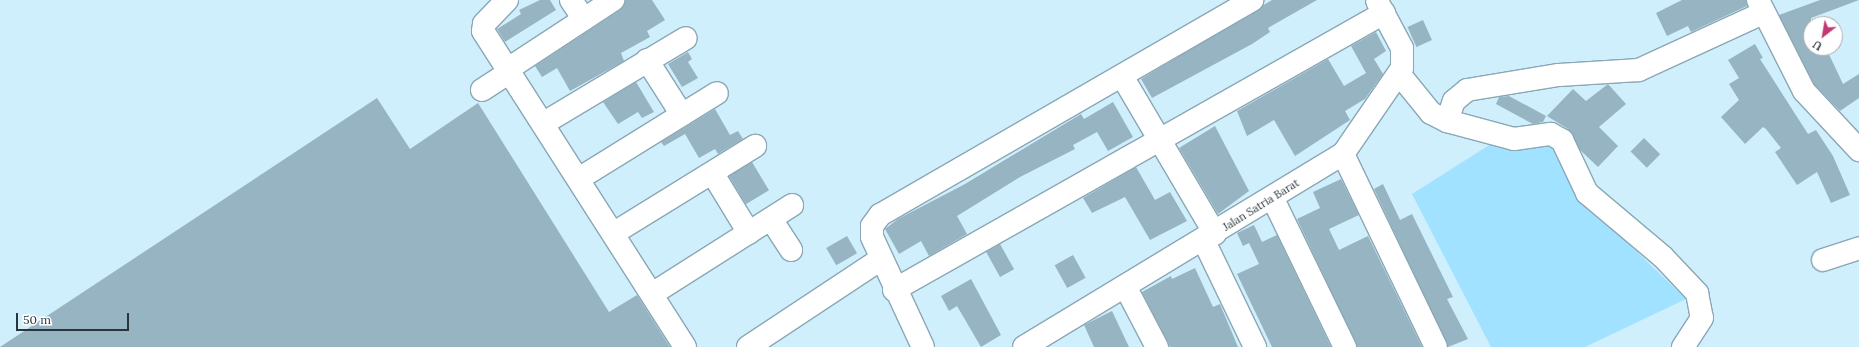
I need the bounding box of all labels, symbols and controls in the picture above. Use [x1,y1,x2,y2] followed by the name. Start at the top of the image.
[1803,16,1843,56] north arrow
[1810,37,1825,54] text: U
[1220,176,1302,234] street label: Jalan Satria Barat
[18,305,131,331] scale bar
[23,312,51,327] text: 50 m

